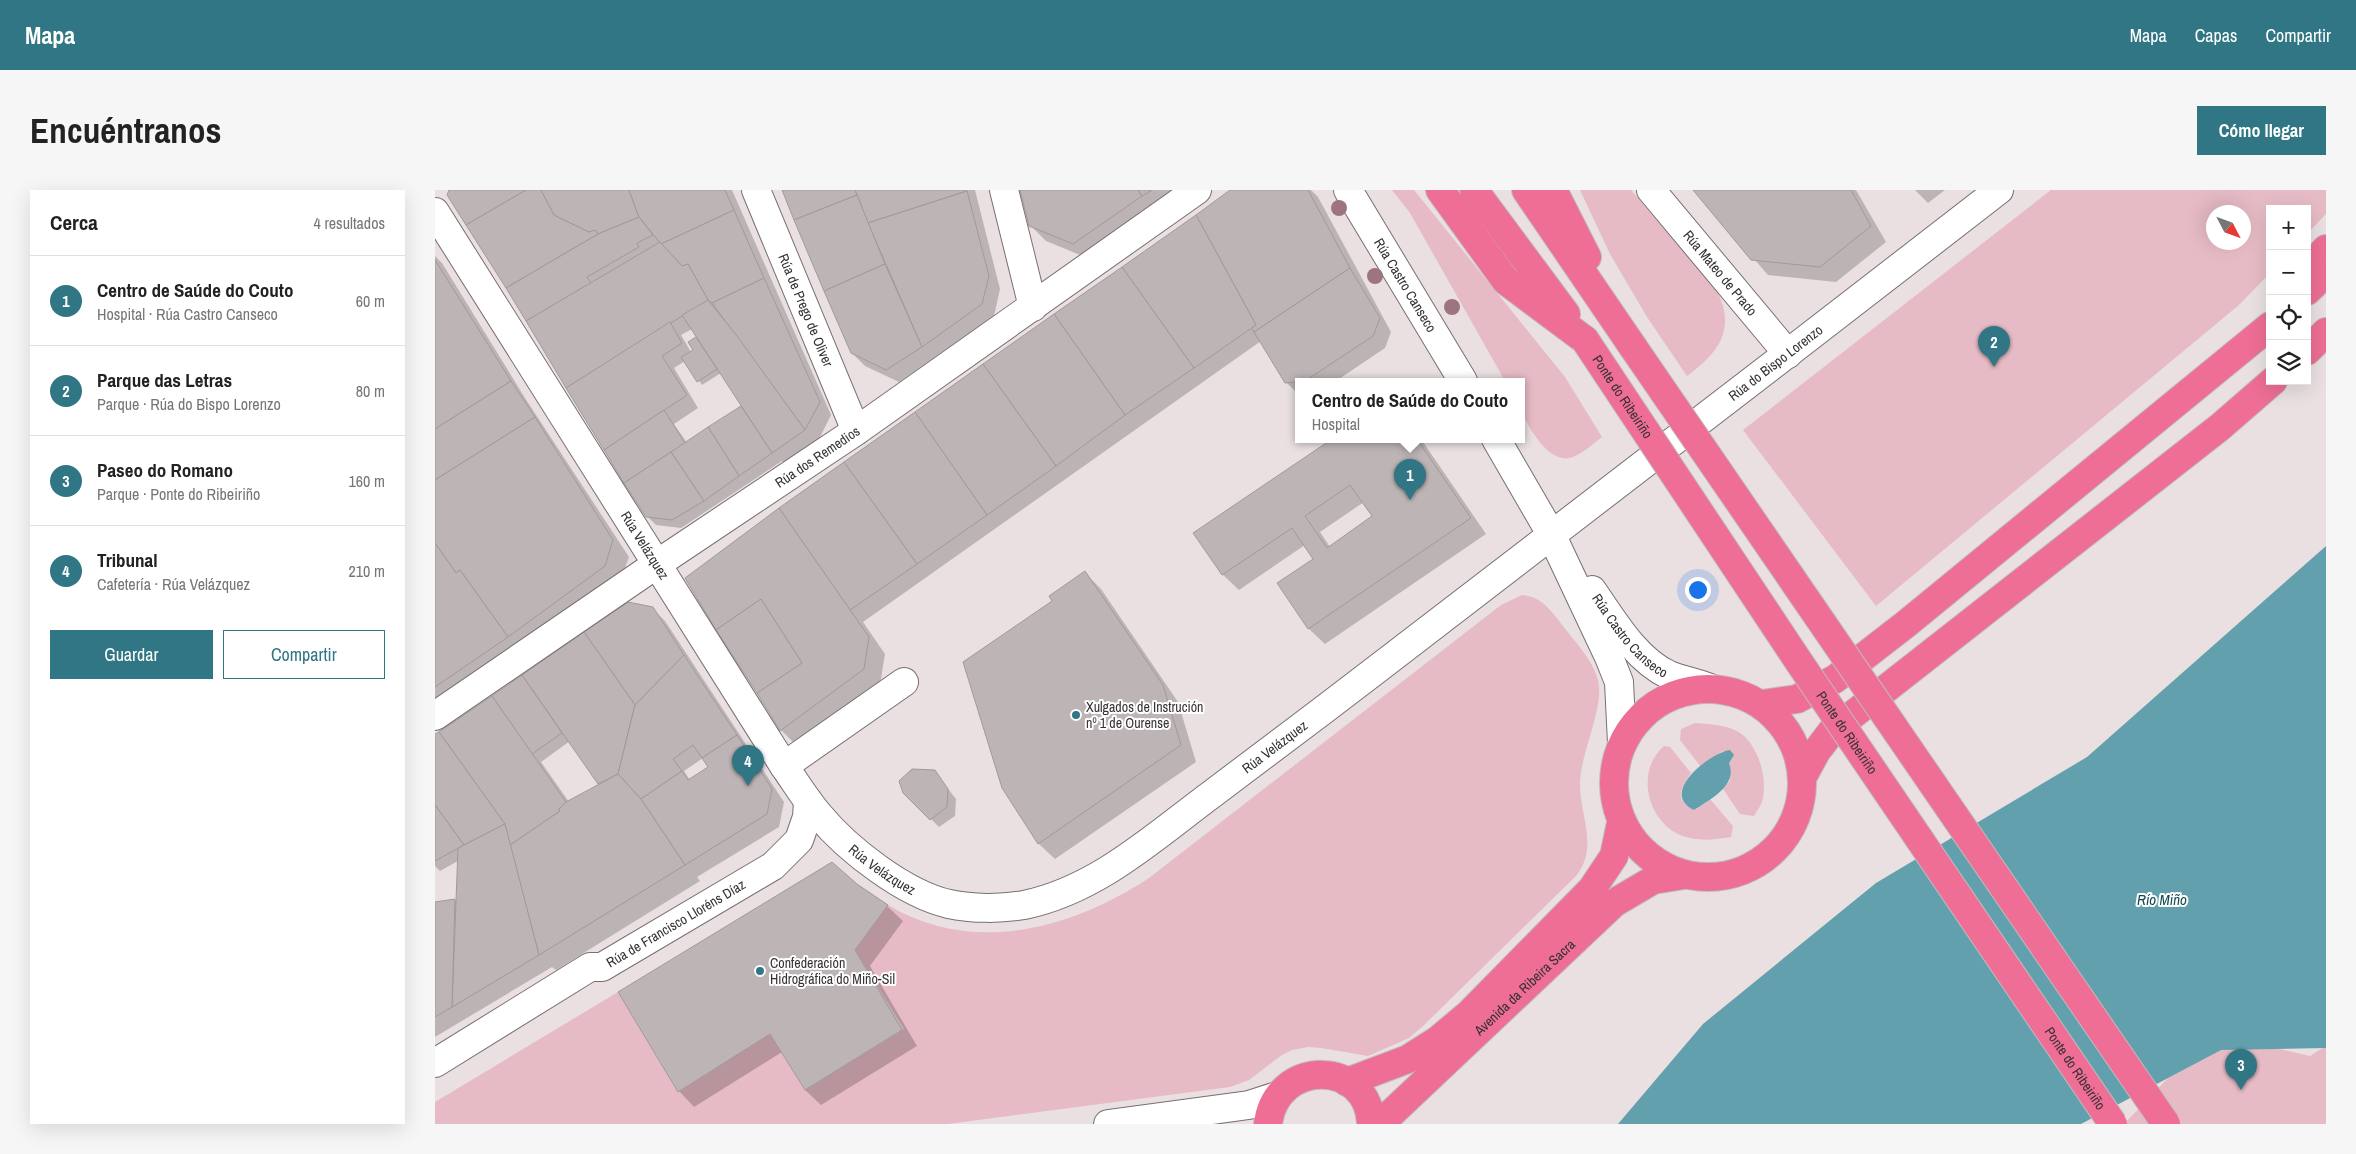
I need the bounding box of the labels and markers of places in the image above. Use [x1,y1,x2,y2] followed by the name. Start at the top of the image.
[1978,326,2010,367] pin: 2
[1394,459,1426,500] pin: 1
[1086,698,1203,732] place label: Xulgados de Instrución nº 1 de Ourense
[1070,709,1082,721] marker: Xulgados de Instrución nº 1 de Ourense
[732,745,764,786] pin: 4
[770,954,895,988] place label: Confederación Hidrográfica do Miño-Sil
[754,965,766,977] marker: Confederación Hidrográfica do Miño-Sil
[2225,1049,2257,1090] pin: 3

